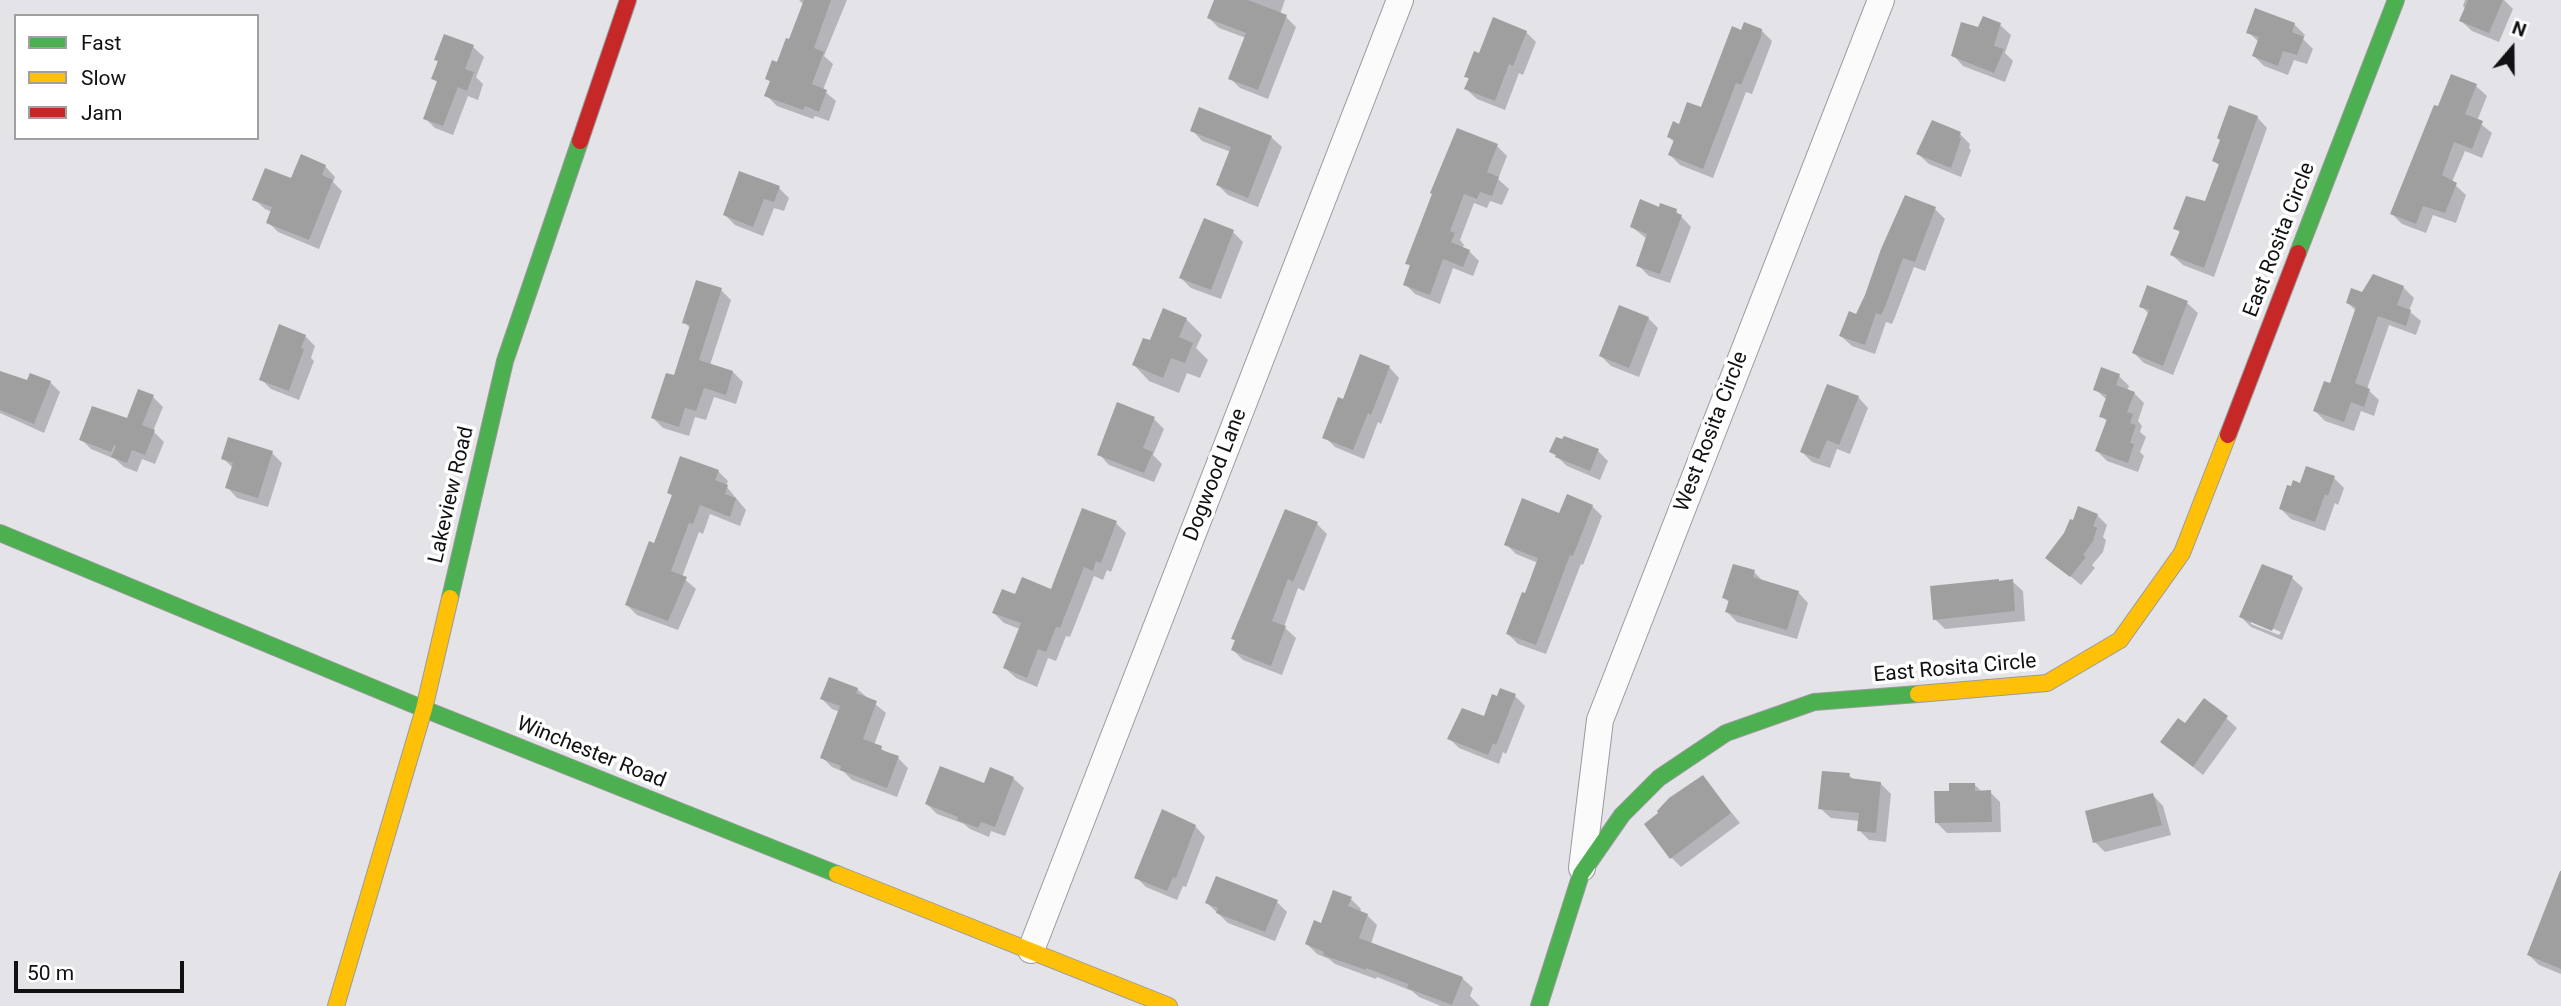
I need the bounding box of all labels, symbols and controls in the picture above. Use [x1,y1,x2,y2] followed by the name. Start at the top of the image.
[14,14,259,140] legend
[2477,14,2547,84] north arrow
[2509,16,2530,42] text: N
[81,31,121,55] text: Fast
[81,66,126,90] text: Slow
[81,101,122,125] text: Jam
[2239,159,2321,321] street label: East Rosita Circle
[1670,348,1754,516] street label: West Rosita Circle
[1179,405,1253,545] street label: Dogwood Lane
[424,424,480,566] street label: Lakeview Road
[1872,649,2038,689] street label: East Rosita Circle
[513,712,669,794] street label: Winchester Road
[18,946,187,990] scale bar
[27,961,74,985] text: 50 m

